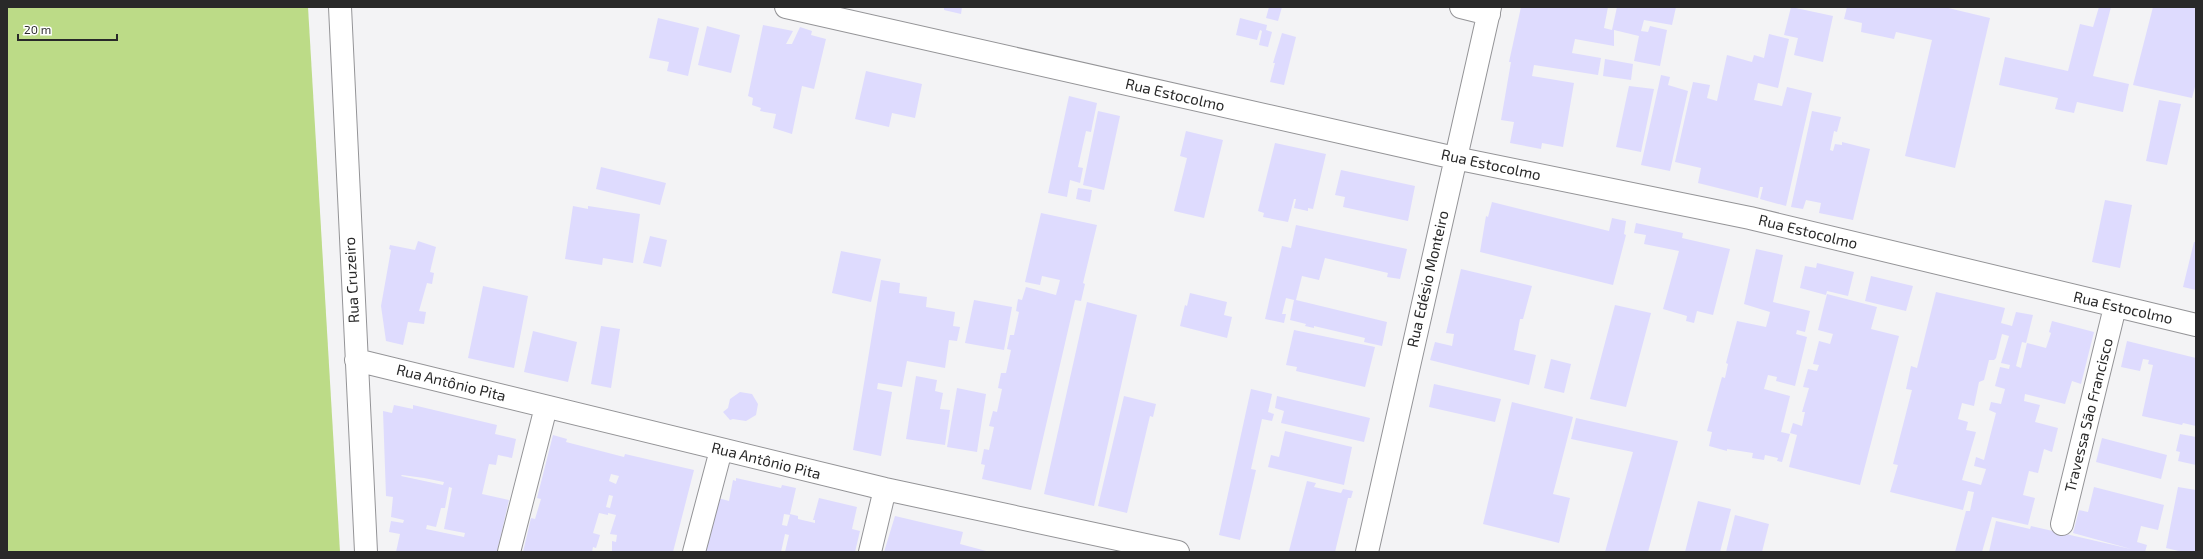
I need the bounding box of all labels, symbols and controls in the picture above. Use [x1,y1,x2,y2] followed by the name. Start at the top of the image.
[18,16,117,42] scale bar
[24,22,51,36] text: 20 m
[1124,74,1227,114] street label: Rua Estocolmo
[1440,145,1543,183] street label: Rua Estocolmo
[1403,209,1452,349] street label: Rua Edésio Monteiro
[1757,210,1860,252] street label: Rua Estocolmo
[340,237,362,324] street label: Rua Cruzeiro
[2072,287,2175,327] street label: Rua Estocolmo
[2060,336,2116,494] street label: Travessa São Francisco
[395,360,508,404] street label: Rua Antônio Pita
[710,438,823,482] street label: Rua Antônio Pita

